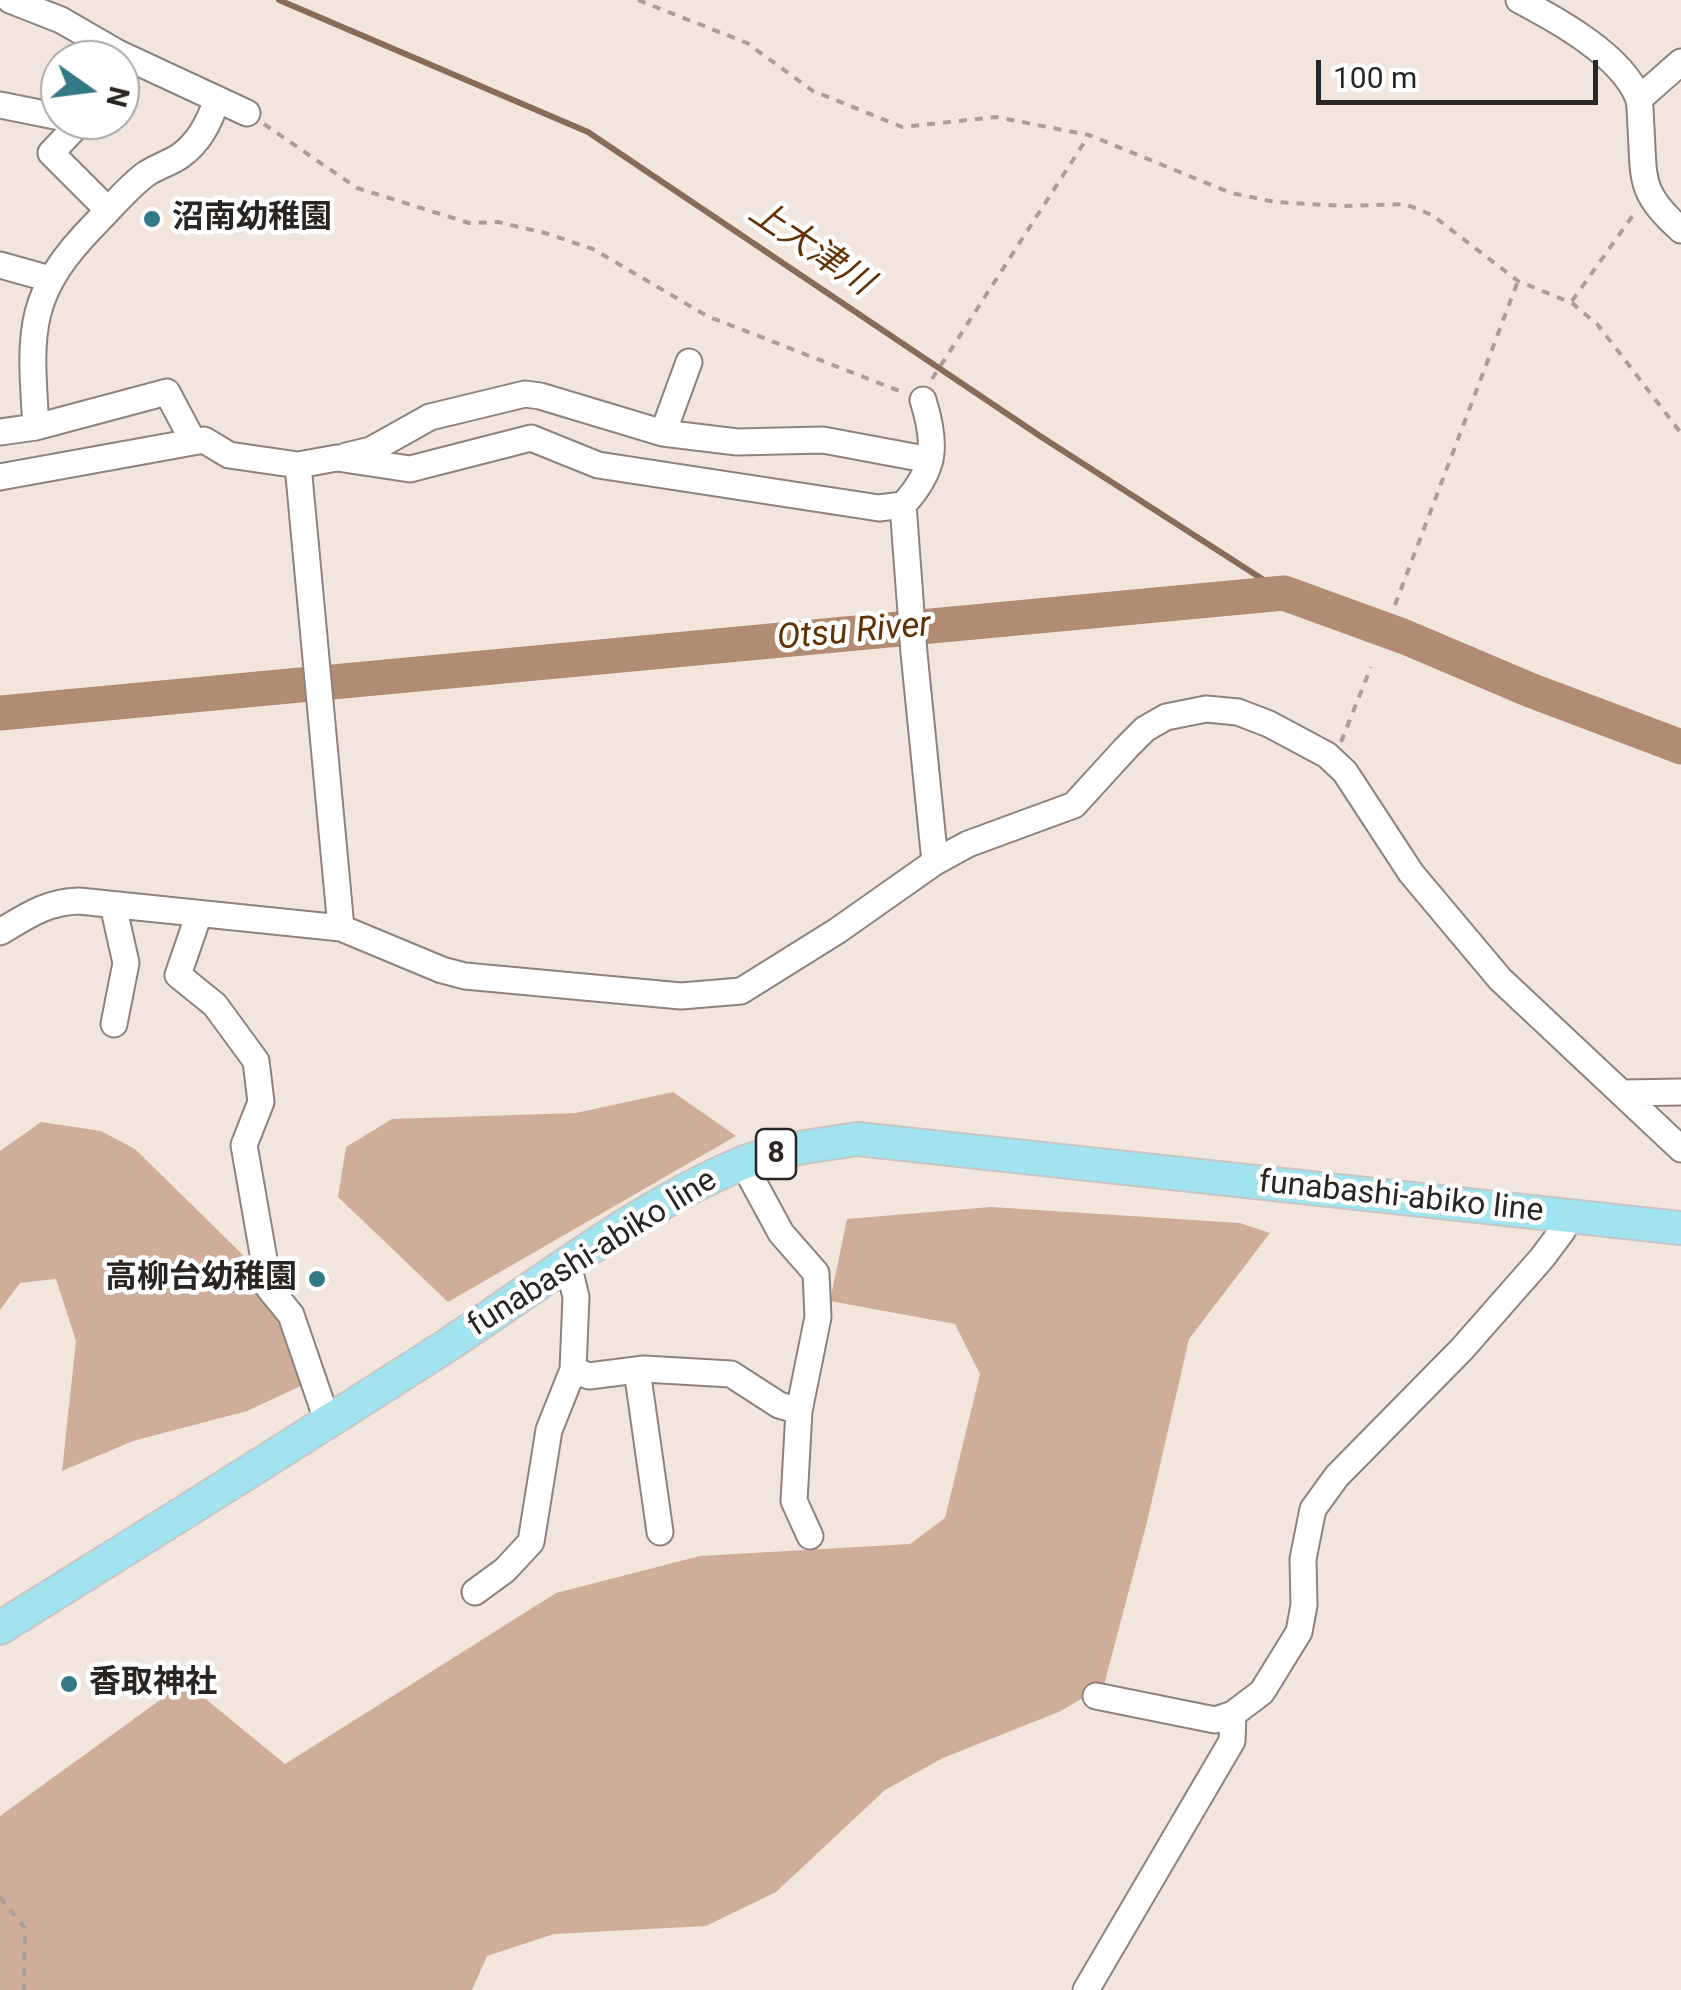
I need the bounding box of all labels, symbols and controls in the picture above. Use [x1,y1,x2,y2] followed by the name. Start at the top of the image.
[40,40,140,140] north arrow
[1321,40,1604,102] scale bar
[1333,60,1417,95] text: 100 m
[99,83,136,110] text: N
[740,192,880,306] water label: 上大津川
[172,200,332,238] place label: 沼南幼稚園
[141,208,163,230] marker: 沼南幼稚園
[775,605,933,661] water label: Otsu River
[756,1129,796,1179] road number: 8
[462,1162,724,1346] street label: funabashi-abiko line
[1257,1164,1545,1232] street label: funabashi-abiko line
[105,1260,297,1298] place label: 高柳台幼稚園
[306,1268,328,1290] marker: 高柳台幼稚園
[89,1665,217,1703] place label: 香取神社
[58,1673,80,1695] marker: 香取神社

